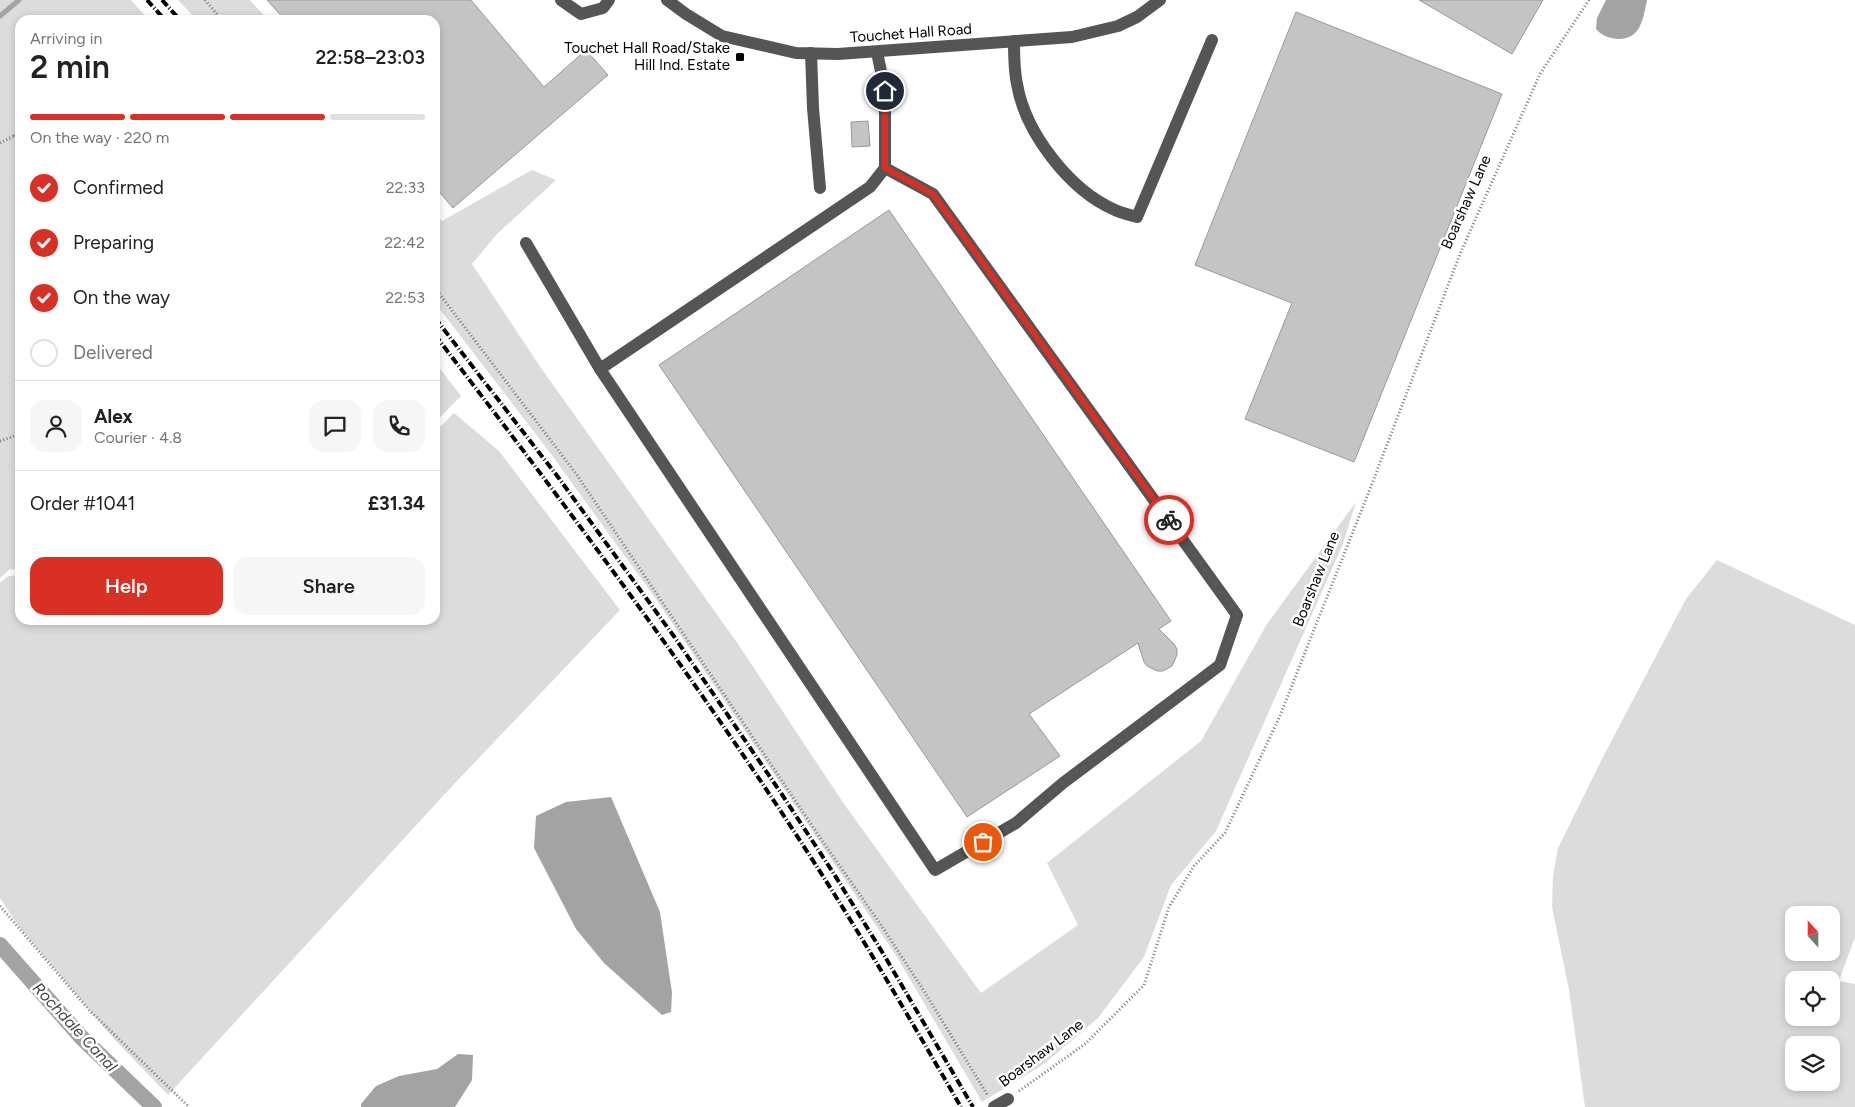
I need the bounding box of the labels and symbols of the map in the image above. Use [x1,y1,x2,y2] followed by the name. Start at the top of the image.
[849,20,973,46] street label: Touchet Hall Road
[564,39,730,74] place label: Touchet Hall Road/Stake Hill Ind. Estate
[734,51,746,63] marker: Touchet Hall Road/Stake Hill Ind. Estate
[864,70,906,112] pin
[1437,152,1495,252] street label: Boarshaw Lane
[1144,495,1194,545] courier
[1289,529,1343,629] street label: Boarshaw Lane
[962,821,1004,863] pin
[1785,906,1840,961] north arrow
[29,979,121,1076] water label: Rochdale Canal
[995,1015,1087,1091] street label: Boarshaw Lane

